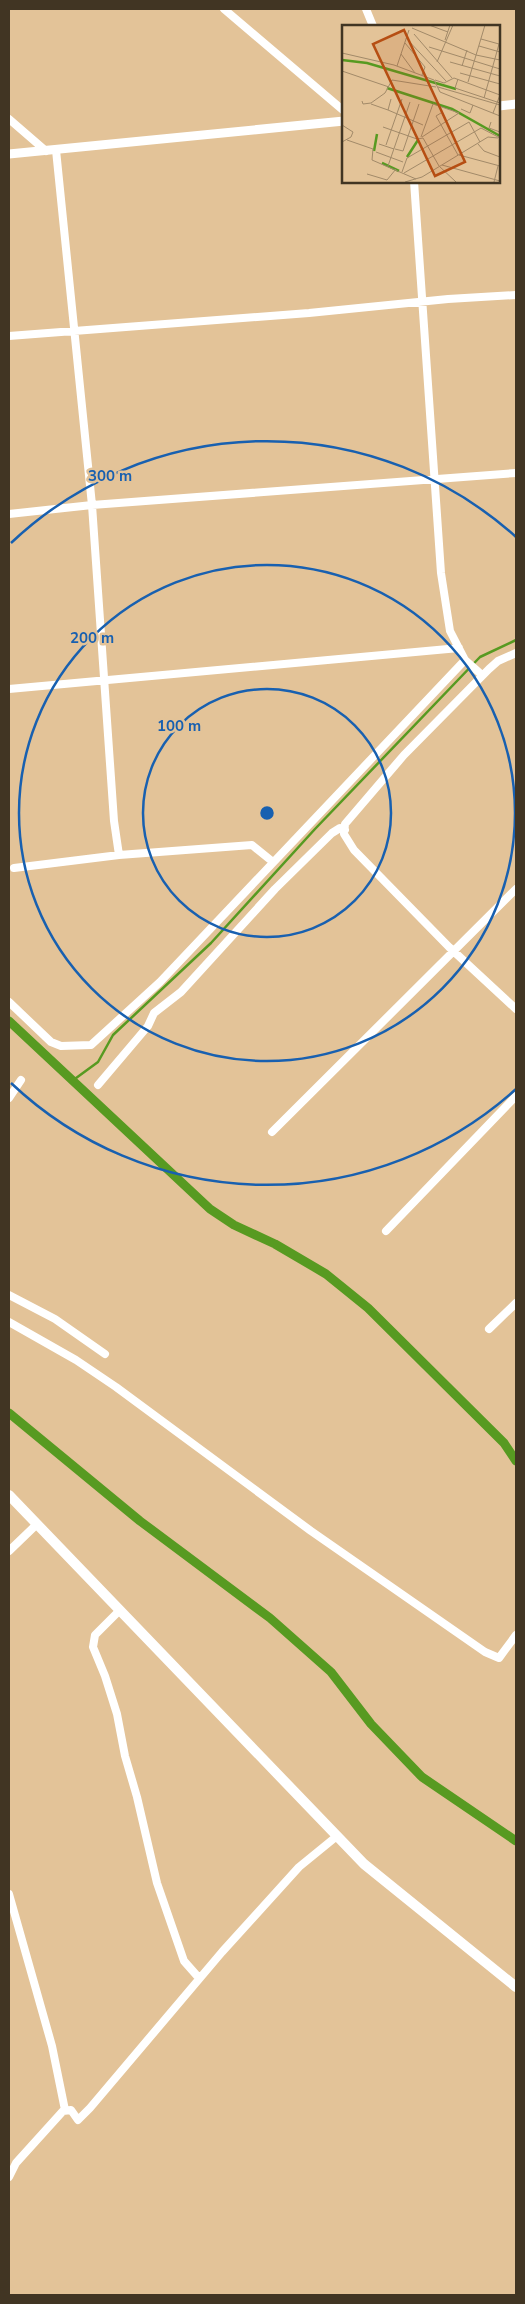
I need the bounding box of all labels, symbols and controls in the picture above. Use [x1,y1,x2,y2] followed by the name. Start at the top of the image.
[342,25,500,182] inset map
[88,466,132,486] text: 300 m
[70,628,114,648] text: 200 m
[157,716,201,736] text: 100 m
[258,804,276,822] centre of rings

